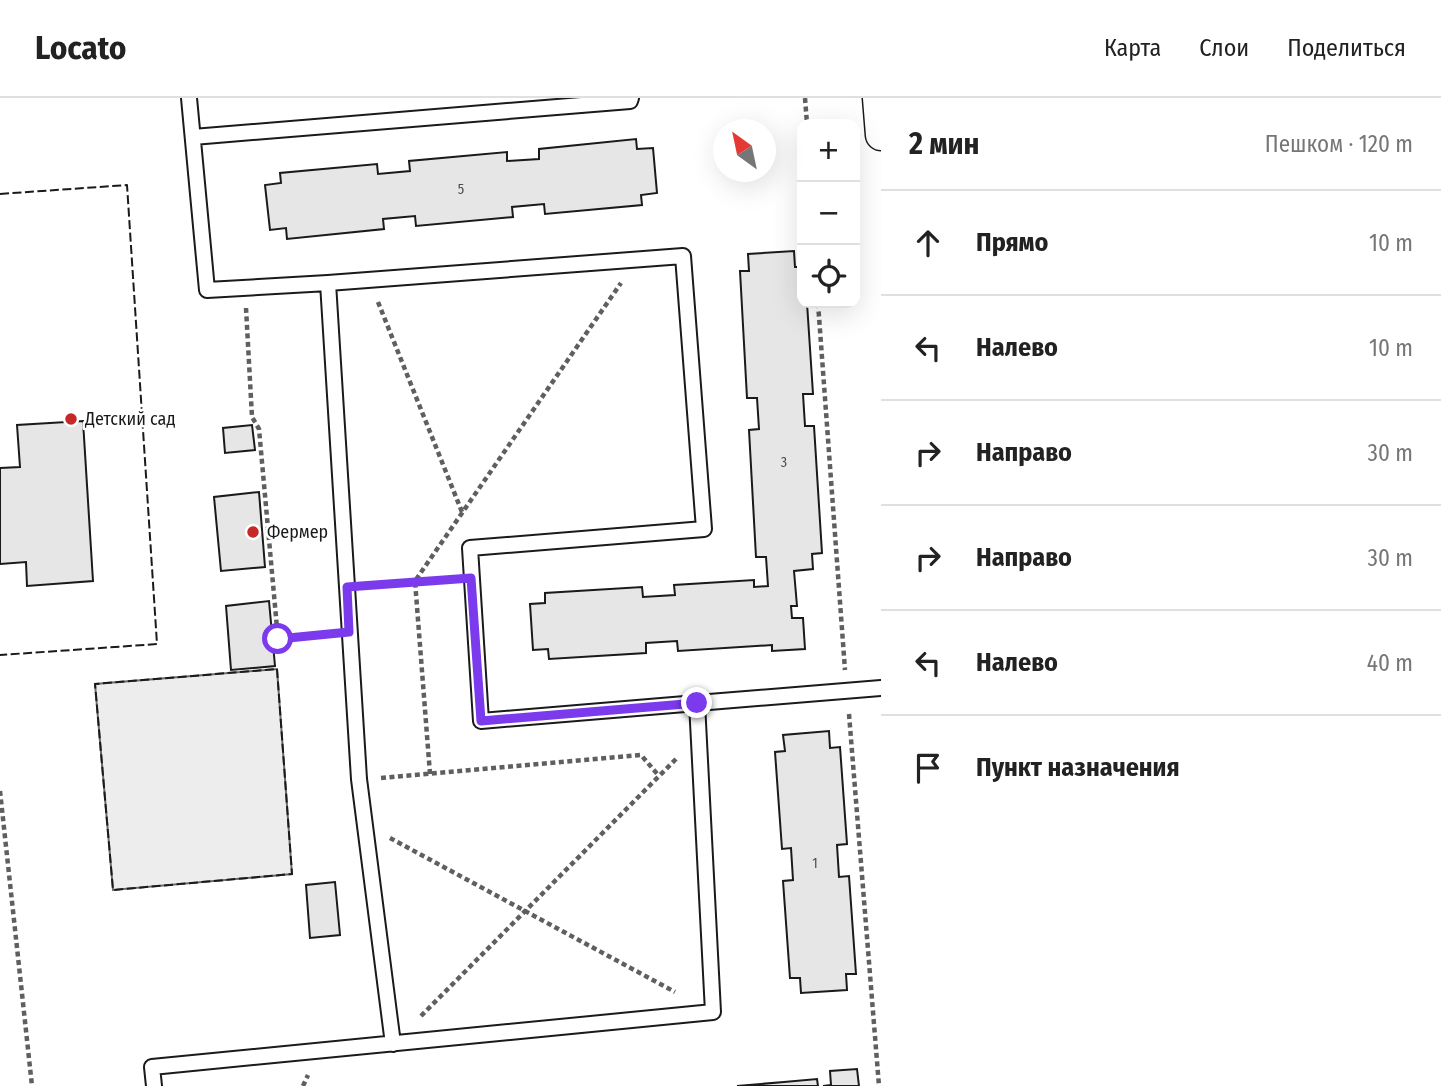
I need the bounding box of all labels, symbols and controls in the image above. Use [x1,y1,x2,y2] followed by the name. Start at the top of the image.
[35,28,126,68] text: Locato
[1104,34,1161,62] text: Карта
[1199,34,1249,62] text: Слои
[1287,34,1406,62] text: Поделиться
[713,119,776,182] north arrow
[797,119,860,308] map controls
[797,119,860,182] button: +
[909,126,980,162] text: 2 мин
[1265,130,1413,158] text: Пешком · 120 m
[458,181,464,198] house number: 5
[797,182,860,245] button: −
[909,224,947,262] icon: ahead
[976,227,1048,258] text: Прямо
[1369,229,1413,257] text: 10 m
[797,245,860,308] button: locate
[909,329,947,367] icon: left
[976,332,1058,363] text: Налево
[1369,334,1413,362] text: 10 m
[84,408,175,430] place label: Детский сад
[63,411,79,427] marker: Детский сад
[909,434,947,472] icon: right
[976,437,1072,468] text: Направо
[1368,439,1413,467] text: 30 m
[781,454,787,471] house number: 3
[267,521,328,543] place label: Фермер
[245,524,261,540] marker: Фермер
[909,539,947,577] icon: right
[976,542,1072,573] text: Направо
[1368,544,1413,572] text: 30 m
[262,623,293,654] route start
[909,644,947,682] icon: left
[976,647,1058,678] text: Налево
[1367,649,1413,677] text: 40 m
[681,687,712,718] route end
[909,749,947,787] icon: arrive
[976,752,1180,783] text: Пункт назначения
[812,855,818,872] house number: 1

